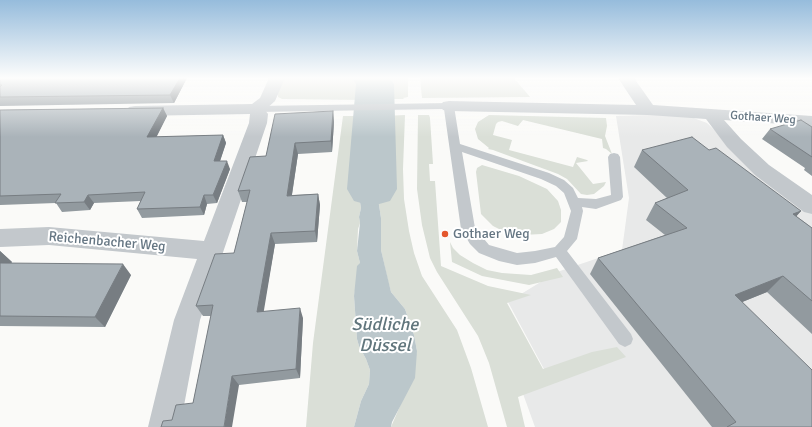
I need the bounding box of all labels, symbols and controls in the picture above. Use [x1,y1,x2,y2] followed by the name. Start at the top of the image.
[730,109,796,127] street label: Gothaer Weg
[453,226,530,242] place label: Gothaer Weg
[48,229,166,255] street label: Reichenbacher Weg
[440,229,450,239] marker: Gothaer Weg
[352,314,418,356] water label: Südliche Düssel

